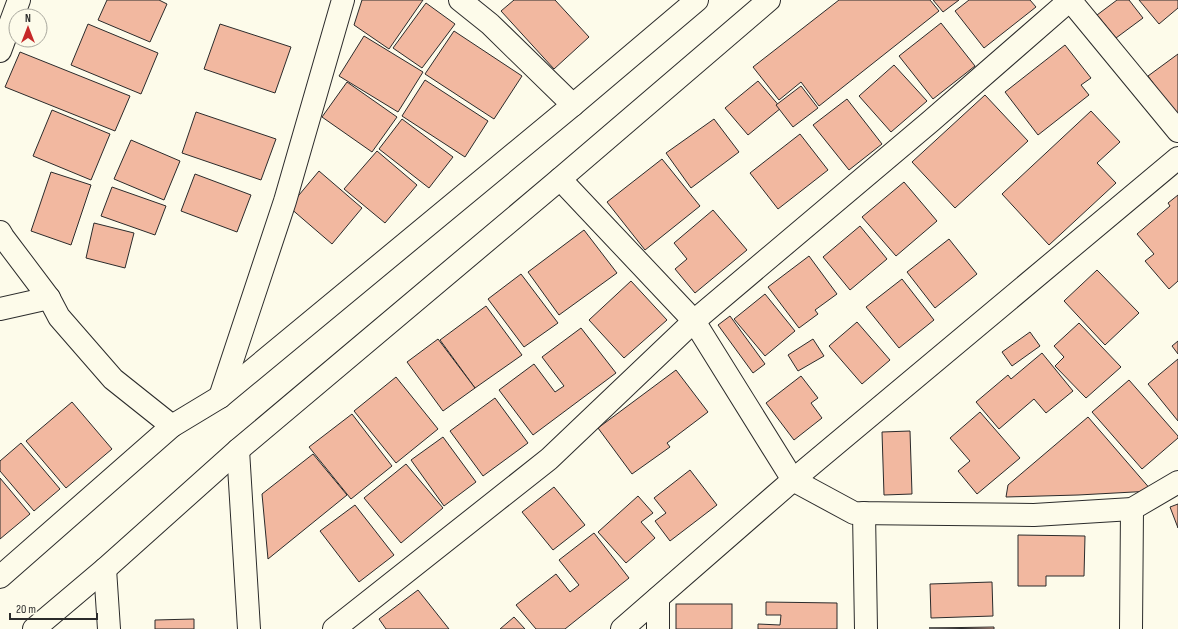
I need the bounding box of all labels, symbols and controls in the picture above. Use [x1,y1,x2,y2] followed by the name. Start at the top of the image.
[8,8,48,48] north arrow
[25,12,31,25] text: N
[10,595,97,621] scale bar
[16,602,36,617] text: 20 m

